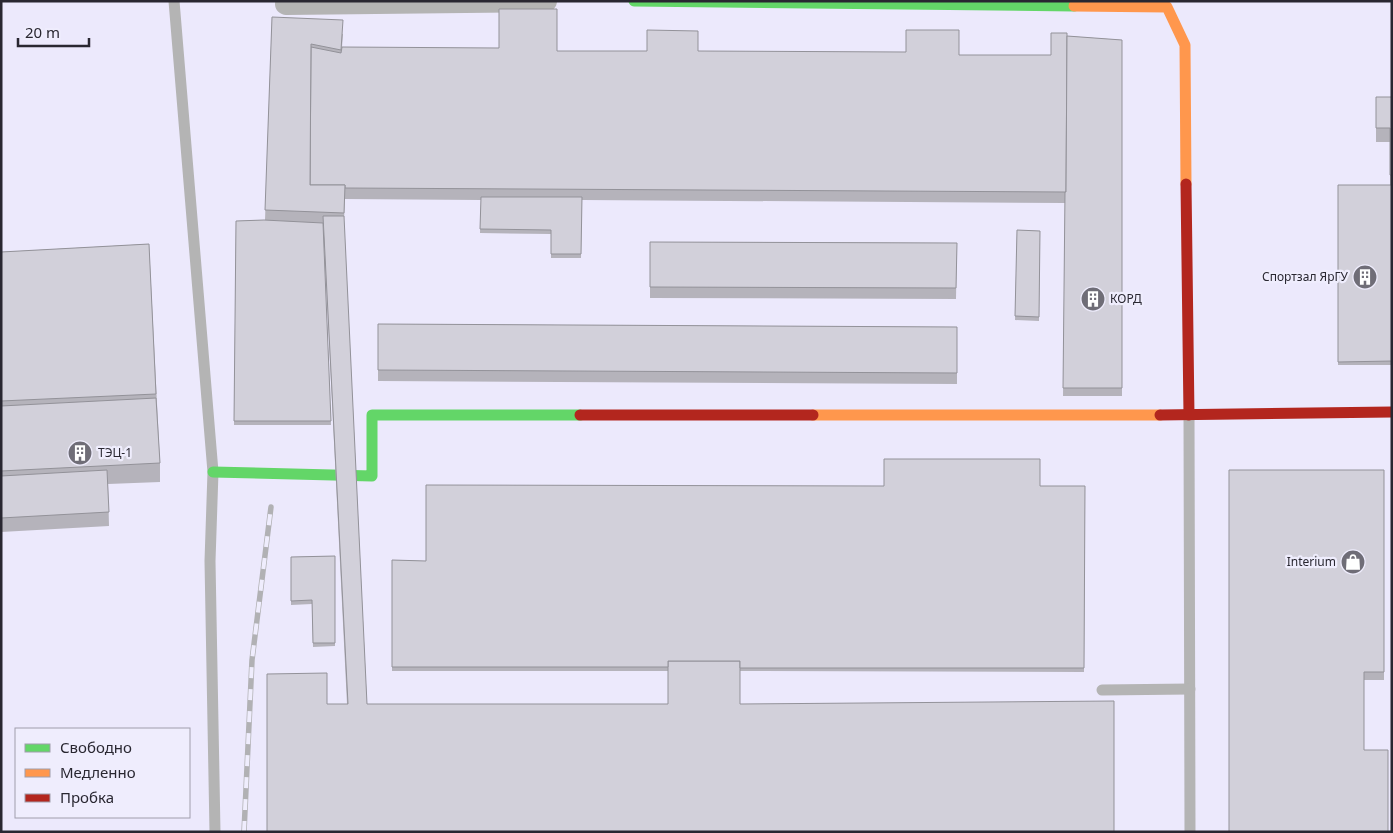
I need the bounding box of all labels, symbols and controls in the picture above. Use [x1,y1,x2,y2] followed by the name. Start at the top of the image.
[18,15,89,47] scale bar
[25,22,60,42] text: 20 m
[1352,264,1378,290] building icon: Cпортзал ЯрГУ
[1262,268,1349,285] place label: Cпортзал ЯрГУ
[1080,286,1106,312] building icon: КОРД
[1110,290,1142,307] place label: КОРД
[67,440,93,466] building icon: ТЭЦ-1
[98,444,132,461] place label: ТЭЦ-1
[1340,549,1366,575] shop icon: Interium
[1287,553,1336,570] place label: Interium
[15,728,190,818] legend
[60,737,132,757] text: Свободно
[60,762,136,782] text: Медленно
[60,787,114,807] text: Пробка

